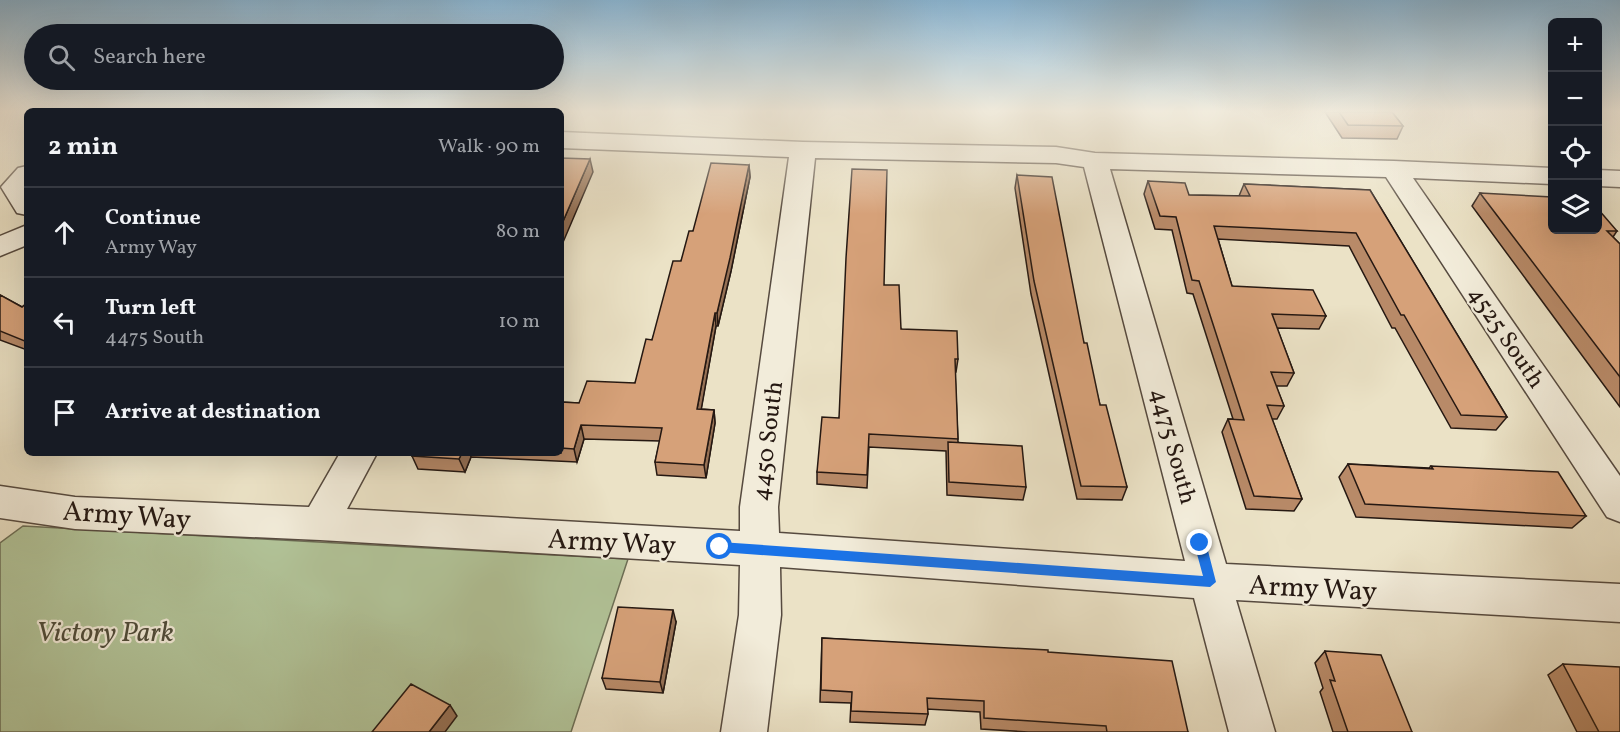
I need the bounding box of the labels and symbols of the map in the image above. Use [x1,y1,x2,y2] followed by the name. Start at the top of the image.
[1459,280,1552,396] street label: 4525 South
[745,379,793,503] street label: 4450 South
[1140,385,1204,508] street label: 4475 South
[61,493,192,540] street label: Army Way
[547,521,677,566] street label: Army Way
[1186,529,1212,555] route end
[706,533,732,559] route start
[1248,567,1378,612] street label: Army Way
[36,614,174,653] park label: Victory Park

